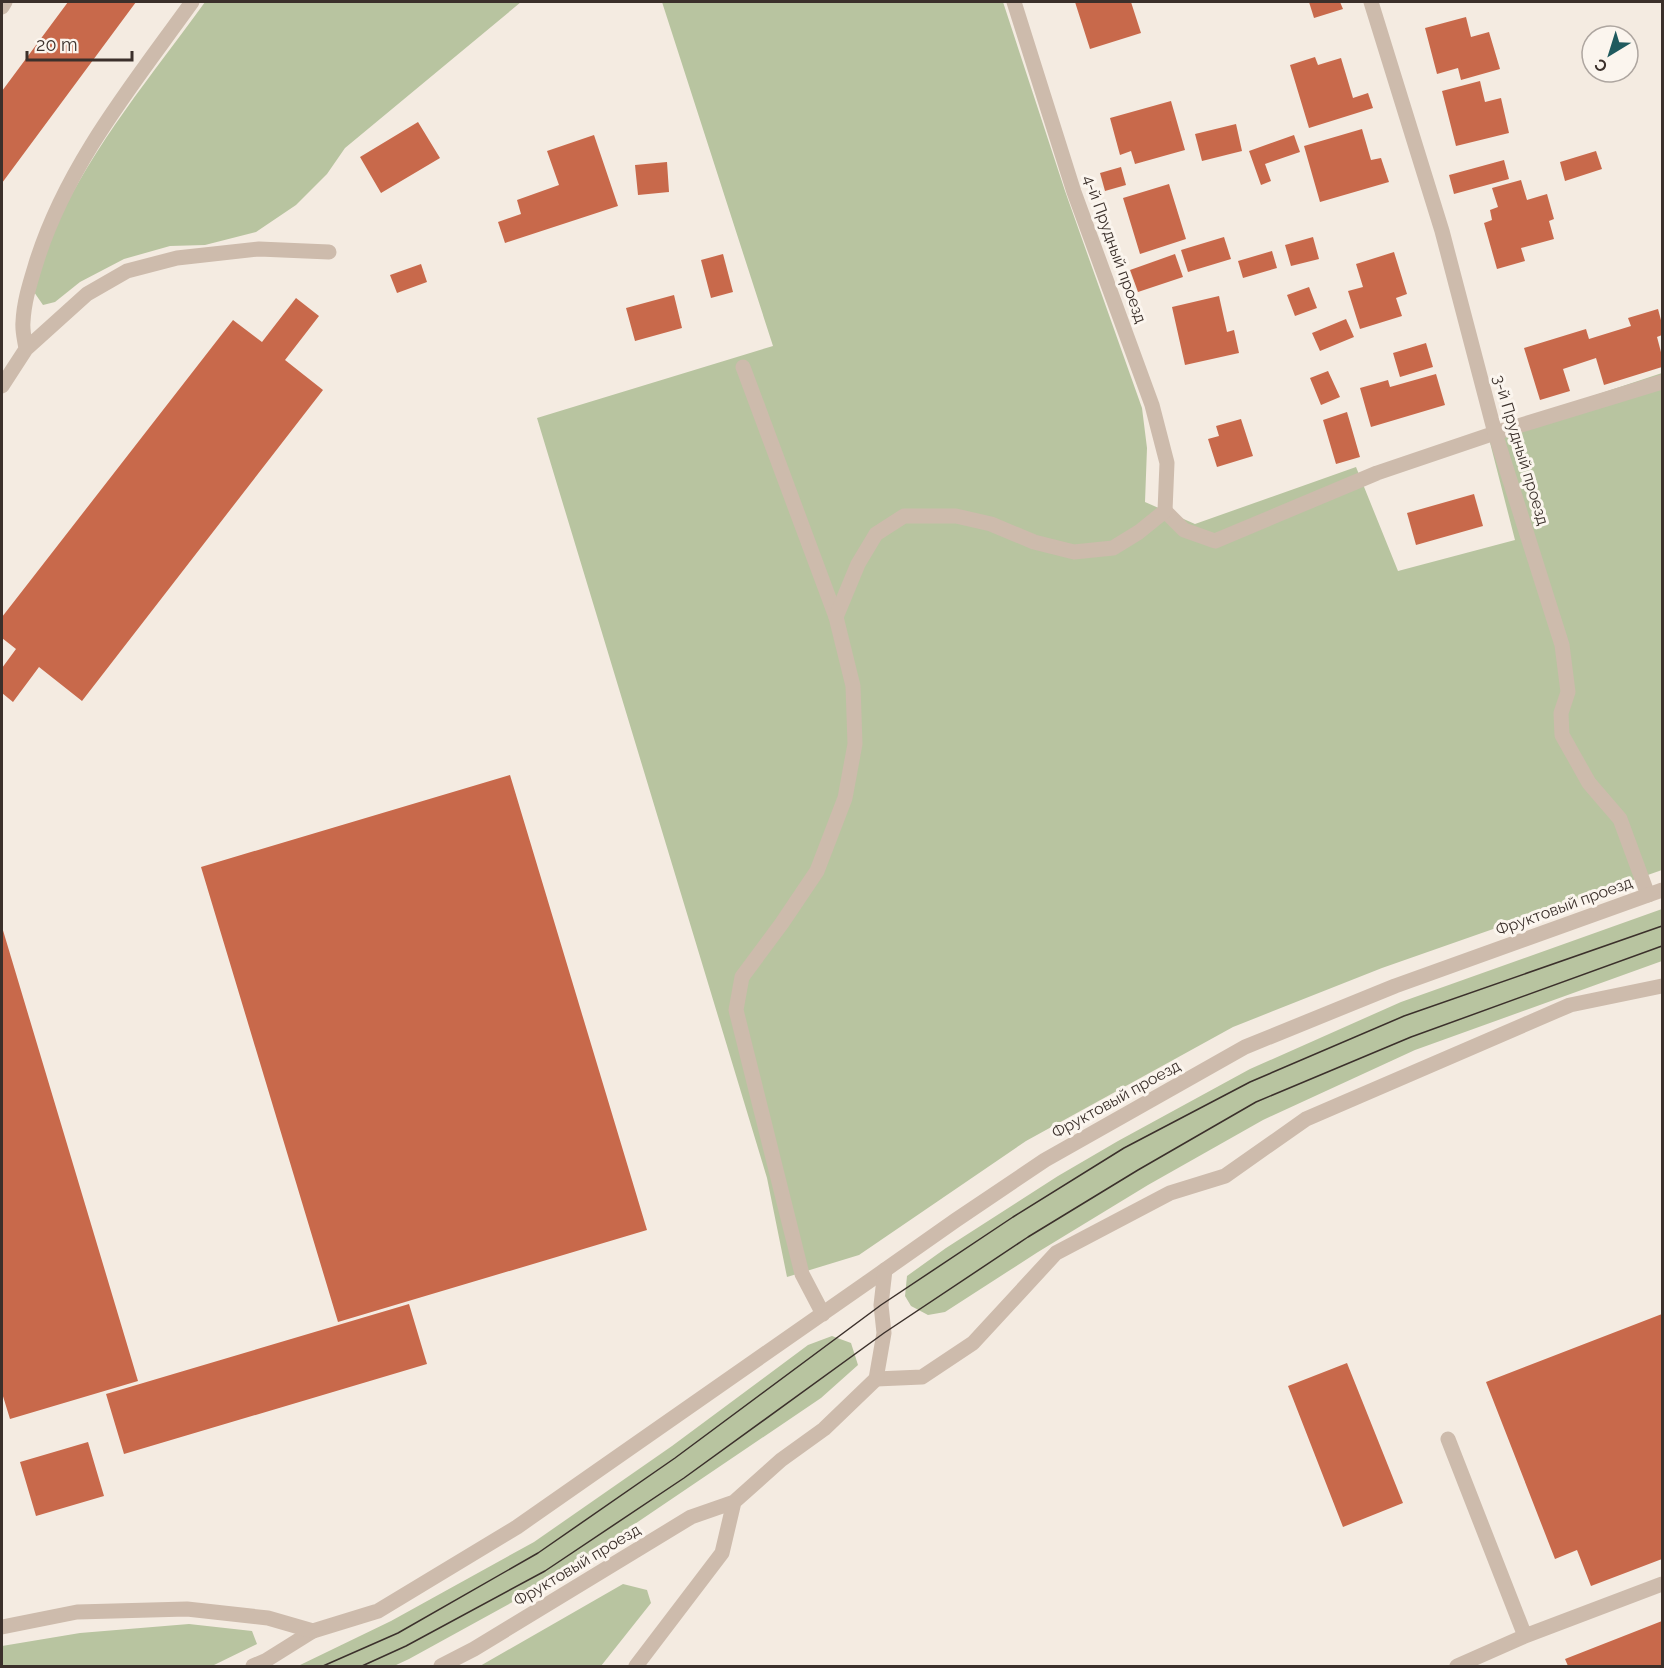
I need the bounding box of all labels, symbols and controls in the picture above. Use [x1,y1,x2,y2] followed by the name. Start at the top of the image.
[27,24,132,62] scale bar
[1580,24,1640,84] north arrow
[36,34,78,55] text: 20 m
[1591,55,1611,76] text: С
[1079,172,1151,326] street label: 4-й Прудный проезд
[1489,373,1553,527] street label: 3-й Прудный проезд
[1493,872,1635,940] street label: Фруктовый проезд
[1048,1056,1184,1142] street label: Фруктовый проезд
[510,1520,644,1610] street label: Фруктовый проезд

